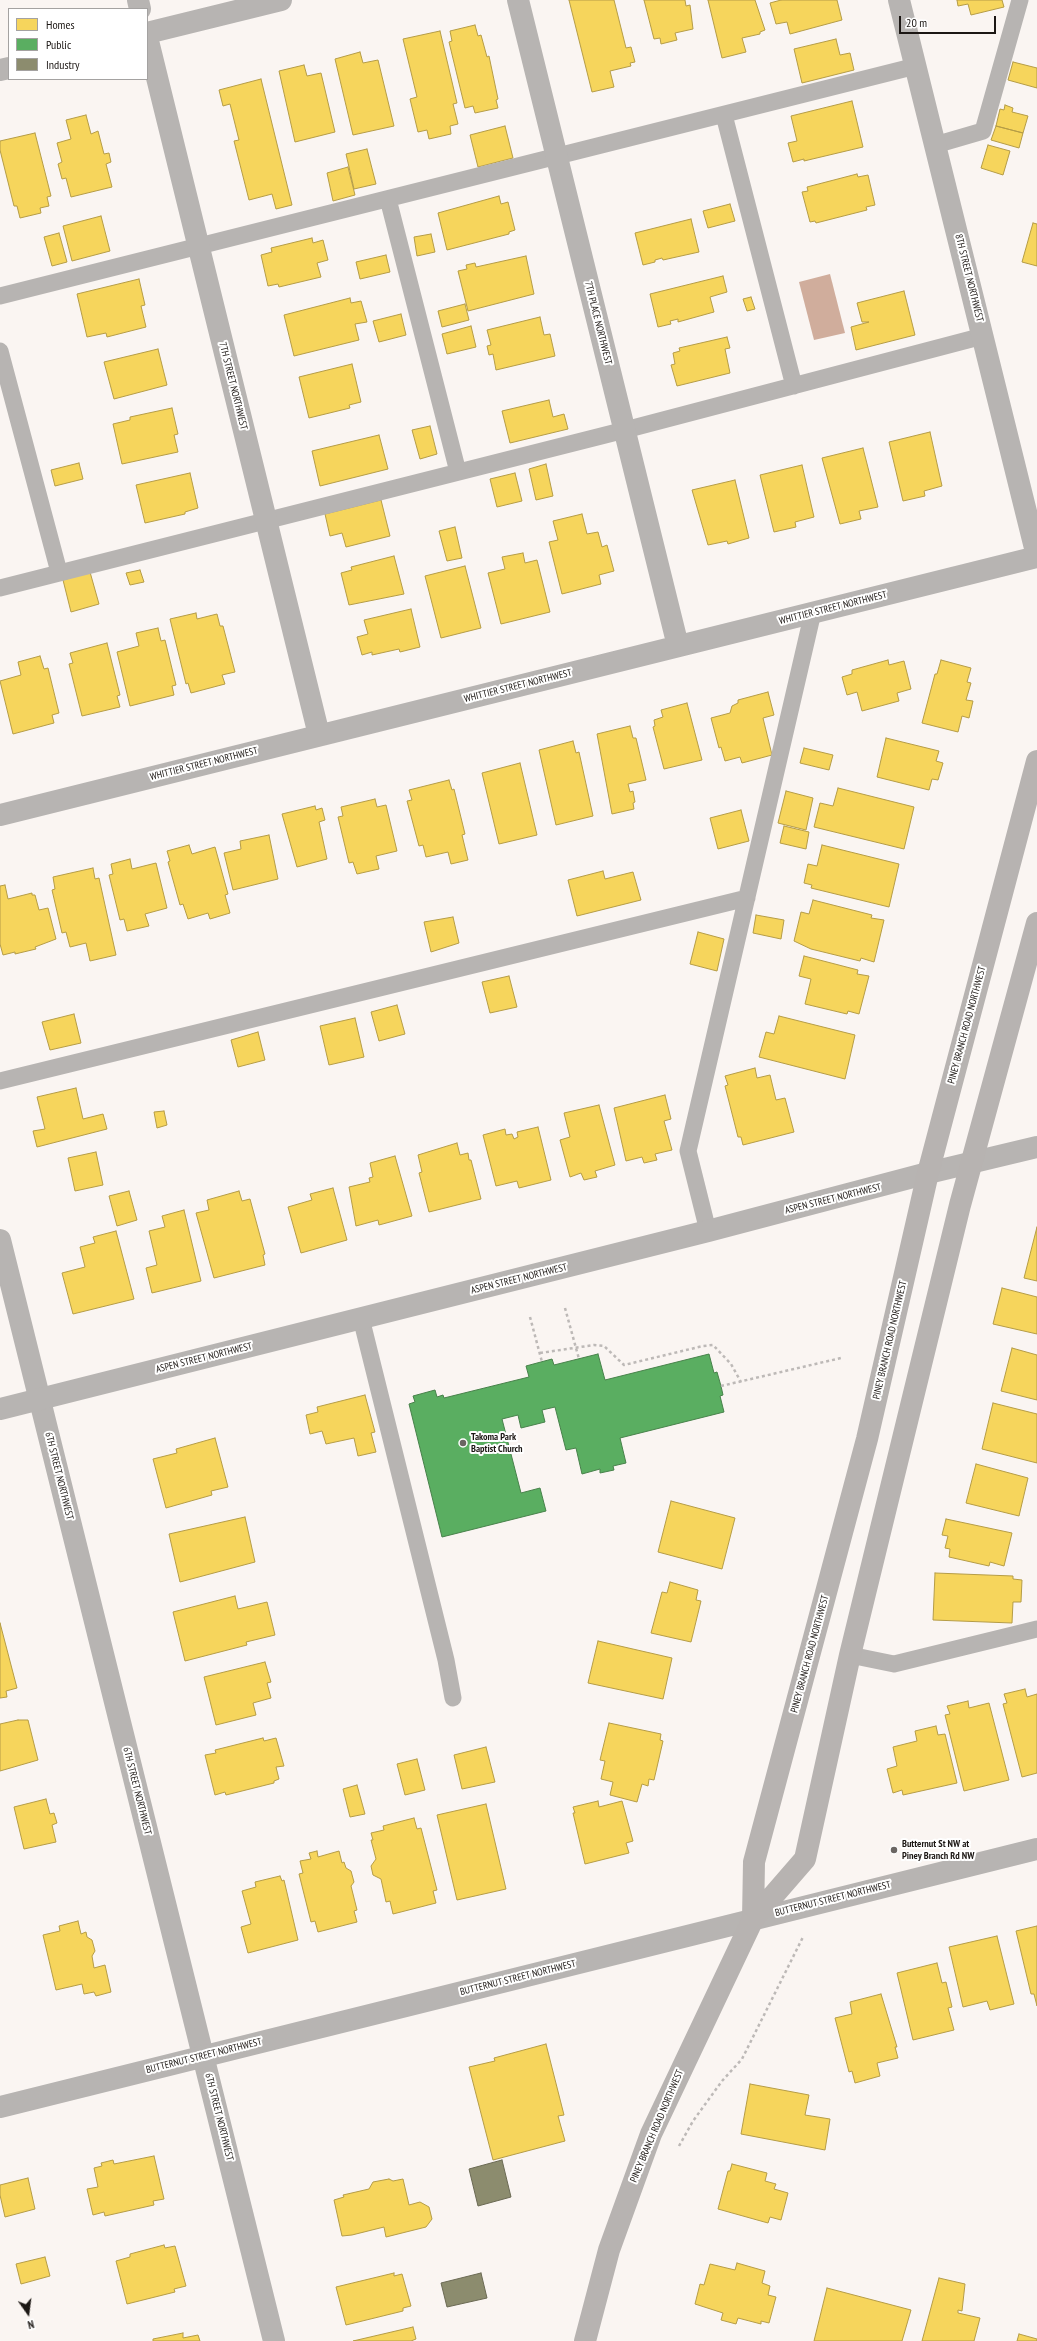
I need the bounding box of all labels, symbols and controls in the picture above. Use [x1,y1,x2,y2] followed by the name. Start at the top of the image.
[8,8,148,80] legend
[901,8,998,34] scale bar
[906,15,927,30] text: 20 m
[46,17,74,32] text: Homes
[46,37,71,52] text: Public
[46,57,80,72] text: Industry
[952,233,986,323] street label: 8TH STREET NORTHWEST
[582,280,614,366] street label: 7TH PLACE NORTHWEST
[216,341,250,431] street label: 7TH STREET NORTHWEST
[778,589,888,627] street label: WHITTIER STREET NORTHWEST
[463,667,573,705] street label: WHITTIER STREET NORTHWEST
[149,745,259,783] street label: WHITTIER STREET NORTHWEST
[946,965,988,1085] street label: PINEY BRANCH ROAD NORTHWEST
[784,1181,882,1217] street label: ASPEN STREET NORTHWEST
[470,1261,568,1297] street label: ASPEN STREET NORTHWEST
[871,1280,909,1400] street label: PINEY BRANCH ROAD NORTHWEST
[155,1340,253,1376] street label: ASPEN STREET NORTHWEST
[42,1431,76,1521] street label: 6TH STREET NORTHWEST
[471,1431,523,1454] place label: Takoma Park Baptist Church
[458,1438,468,1448] marker: Takoma Park Baptist Church
[789,1594,831,1714] street label: PINEY BRANCH ROAD NORTHWEST
[120,1746,154,1836] street label: 6TH STREET NORTHWEST
[902,1838,974,1862] place label: Butternut St NW at Piney Branch Rd NW
[889,1845,899,1855] marker: Butternut St NW at Piney Branch Rd NW
[774,1879,892,1919] street label: BUTTERNUT STREET NORTHWEST
[459,1958,577,1998] street label: BUTTERNUT STREET NORTHWEST
[145,2036,263,2076] street label: BUTTERNUT STREET NORTHWEST
[628,2068,686,2184] street label: PINEY BRANCH ROAD NORTHWEST
[202,2072,236,2162] street label: 6TH STREET NORTHWEST
[8,2293,48,2333] north arrow
[26,2317,35,2332] text: N

